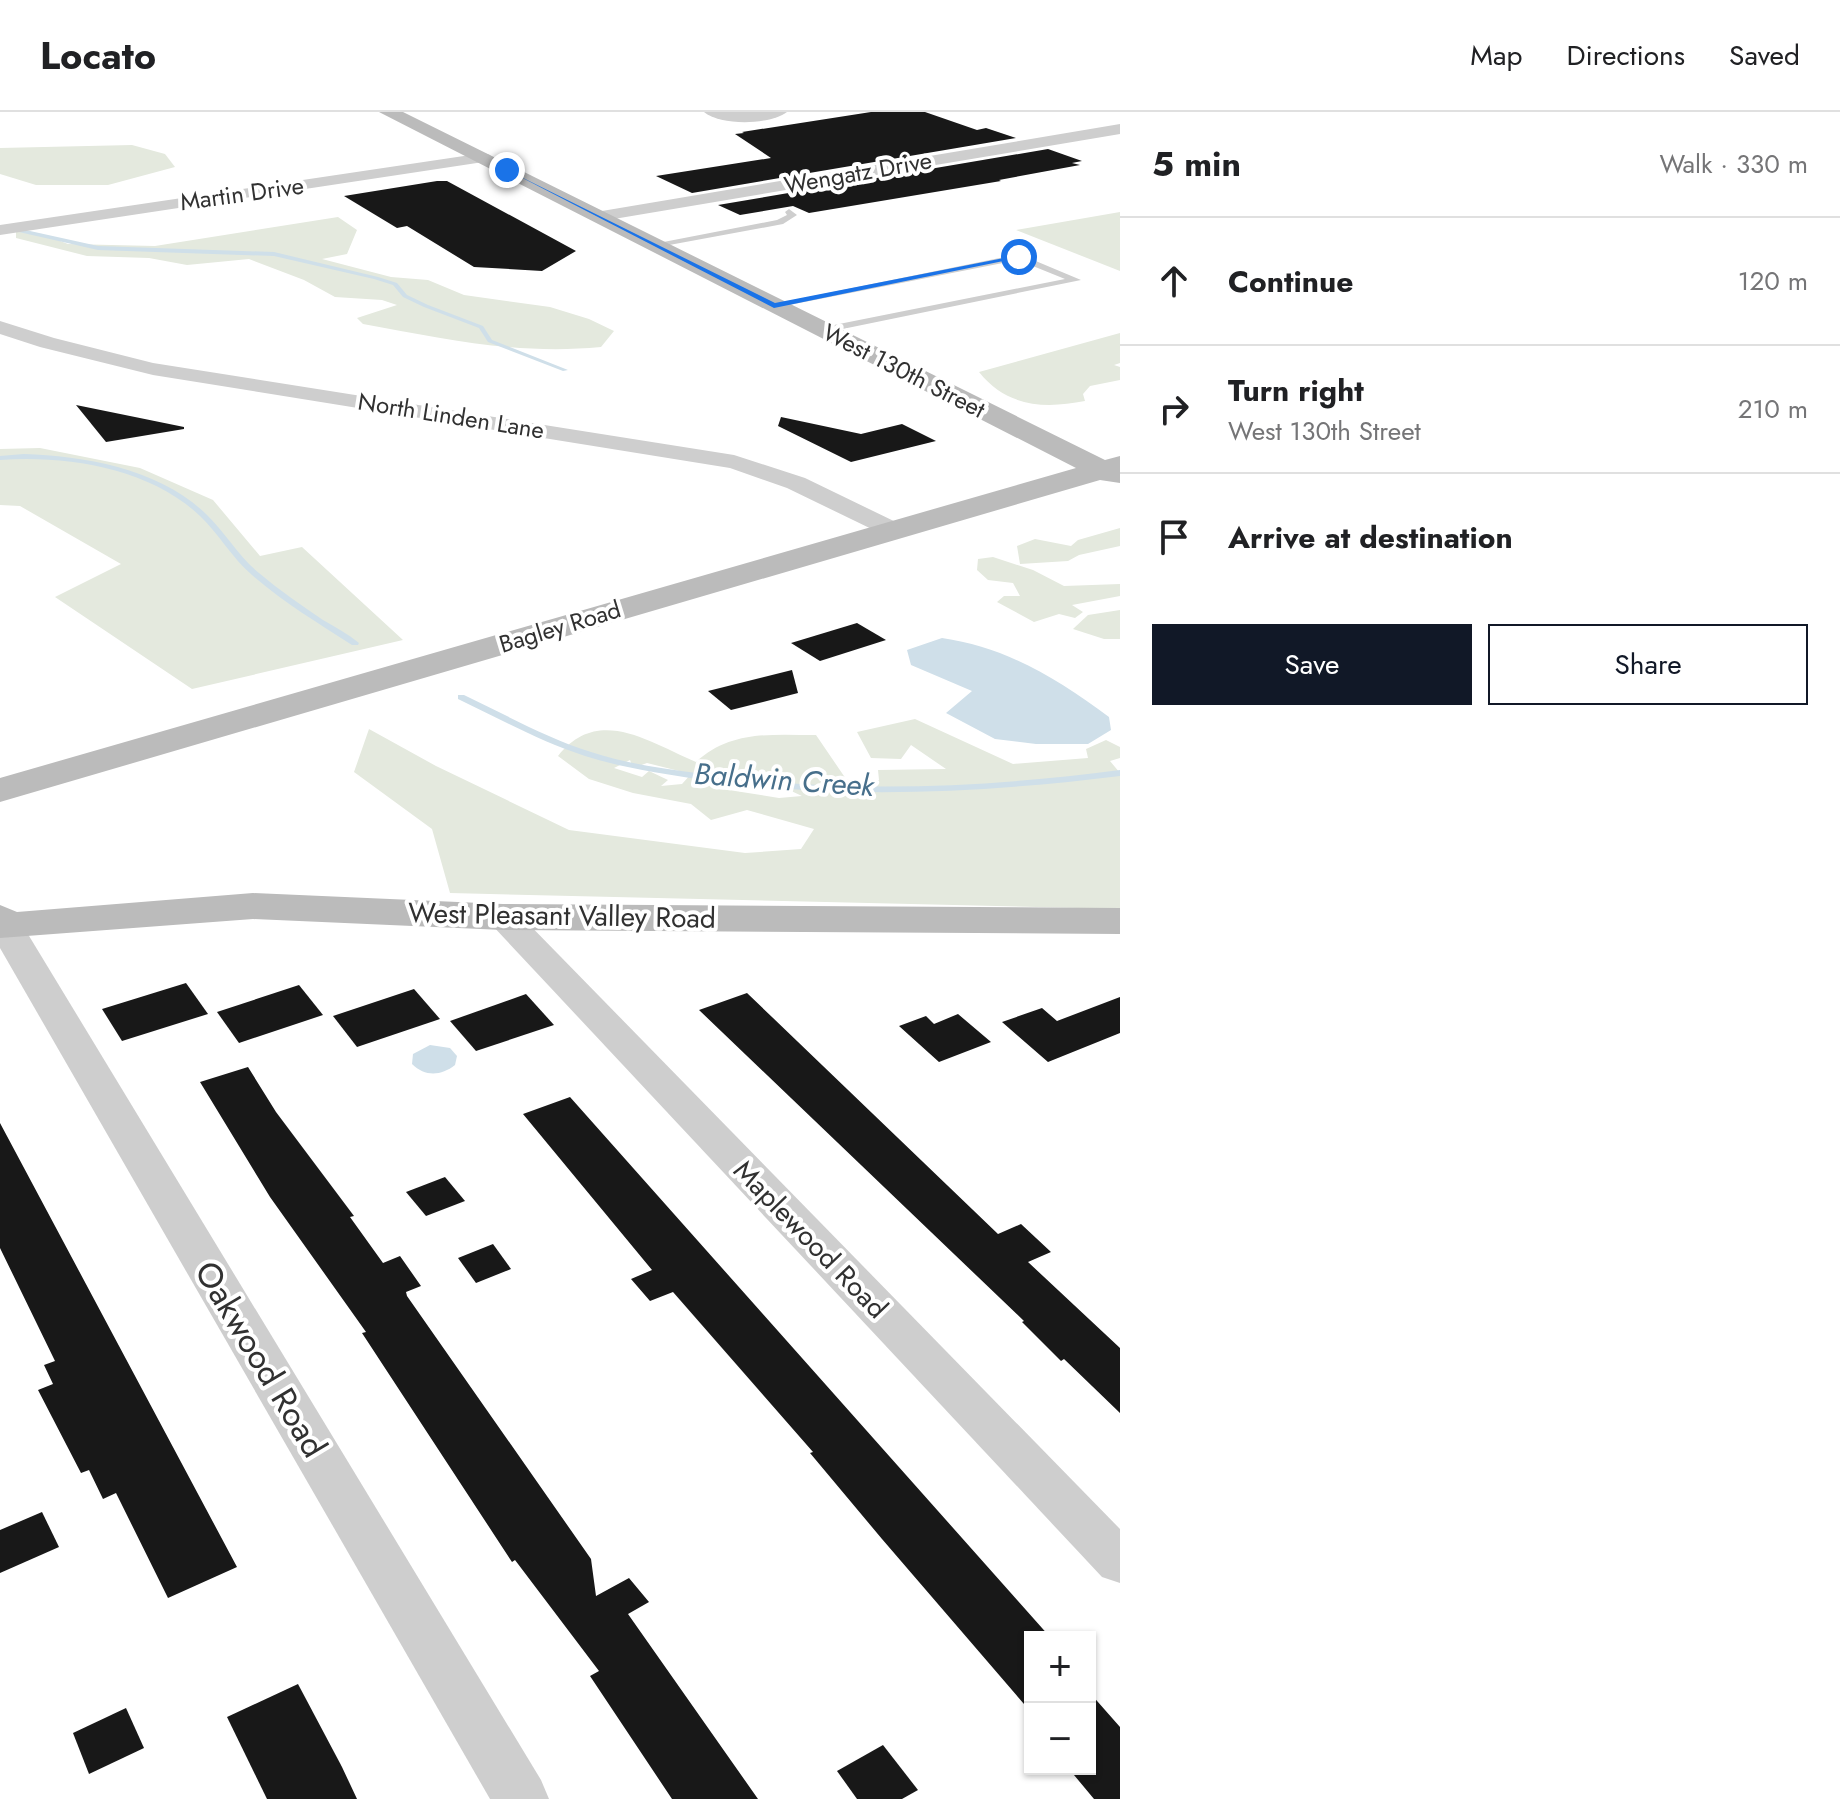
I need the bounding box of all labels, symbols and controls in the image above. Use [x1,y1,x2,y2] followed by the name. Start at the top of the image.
[40,28,156,83] text: Locato
[1470,35,1522,76] text: Map
[1566,35,1685,76] text: Directions
[1729,35,1800,76] text: Saved
[1152,140,1241,189] text: 5 min
[781,142,935,203] street label: Wengatz Drive
[1659,145,1808,183] text: Walk · 330 m
[489,152,525,188] route end
[178,168,306,219] street label: Martin Drive
[1001,239,1037,275] route start
[1152,259,1196,303] icon: ahead
[1228,260,1354,303] text: Continue
[1738,262,1808,300] text: 120 m
[817,315,992,427] street label: West 130th Street
[1228,369,1364,412] text: Turn right
[355,383,547,448] street label: North Linden Lane
[1152,387,1196,431] icon: right
[1738,390,1808,428] text: 210 m
[1228,412,1421,450] text: West 130th Street
[1152,515,1196,559] icon: arrive
[1228,516,1513,559] text: Arrive at destination
[495,591,625,662] street label: Bagley Road
[1152,624,1472,705] button: Save
[1488,624,1808,705] button: Share
[693,752,877,807] water label: Baldwin Creek
[408,892,716,939] street label: West Pleasant Valley Road
[724,1151,897,1328] street label: Maplewood Road
[183,1252,339,1467] street label: Oakwood Road
[1024,1631,1096,1775] map controls
[1024,1631,1096,1703] button: +
[1024,1703,1096,1775] button: −

